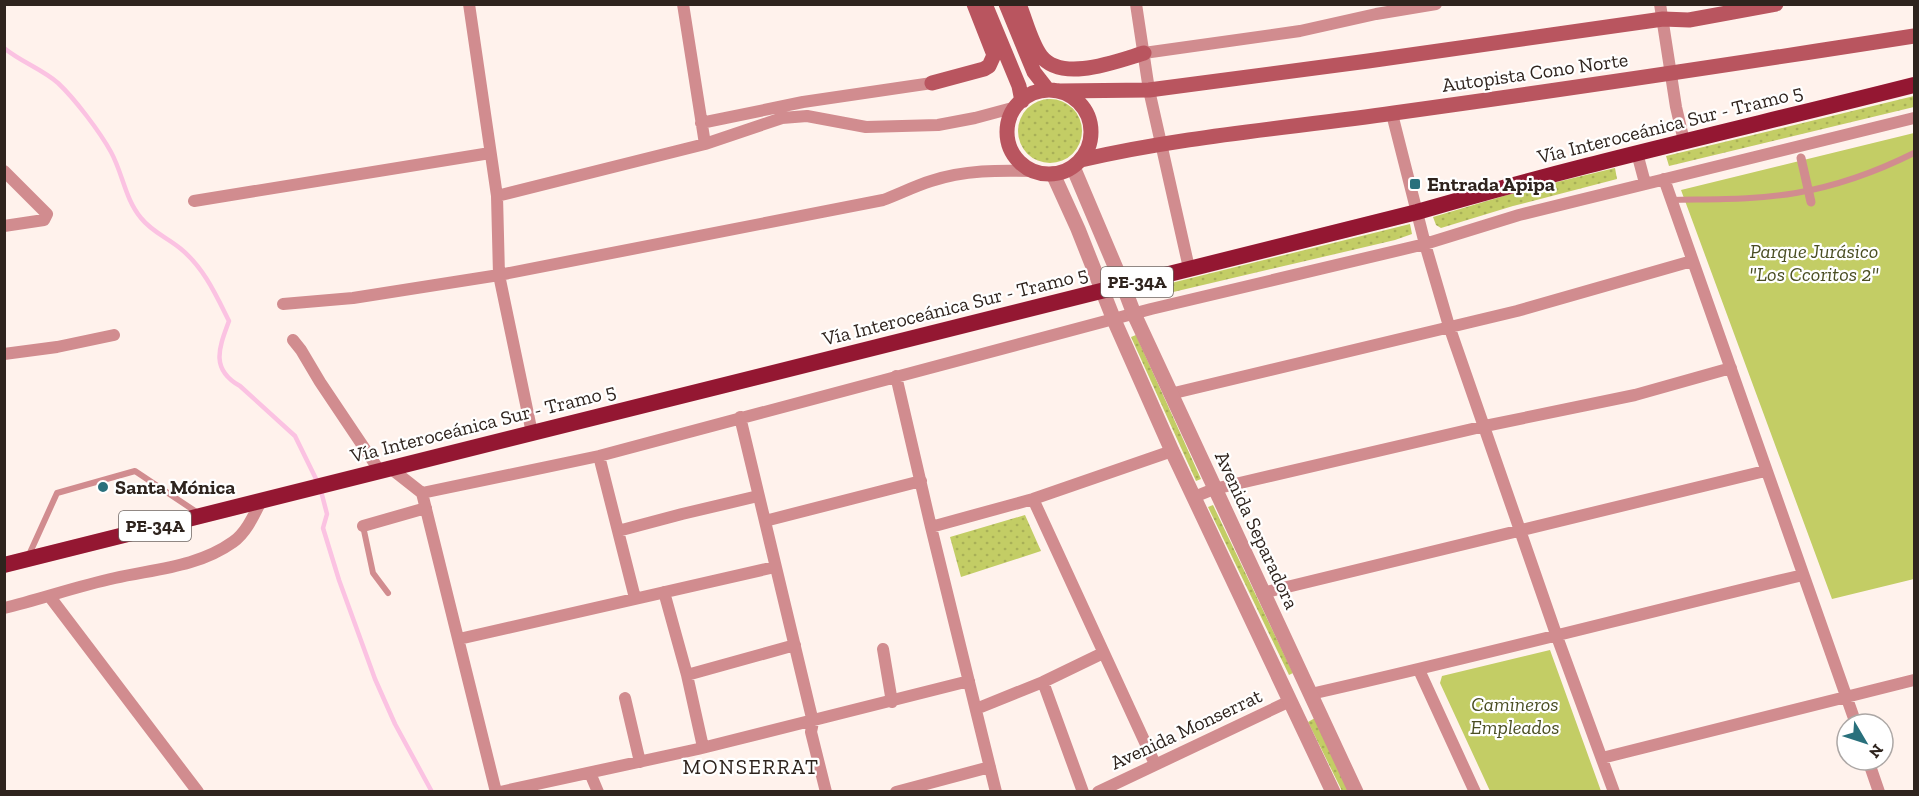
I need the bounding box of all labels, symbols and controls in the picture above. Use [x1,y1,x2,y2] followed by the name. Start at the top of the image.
[1440,47,1630,97] street label: Autopista Cono Norte
[1534,79,1805,169] street label: Vía Interoceánica Sur - Tramo 5
[1427,172,1555,196] place label: Entrada Apipa
[1408,177,1422,191] marker: Entrada Apipa
[1749,239,1879,286] park label: Parque Jurásico "Los Ccoritos 2"
[819,261,1090,351] street label: Vía Interoceánica Sur - Tramo 5
[1101,267,1173,297] road number: PE-34A
[347,378,618,468] street label: Vía Interoceánica Sur - Tramo 5
[1210,447,1304,613] street label: Avenida Separadora
[115,475,235,499] place label: Santa Mónica
[96,480,110,494] marker: Santa Mónica
[119,511,191,541] road number: PE-34A
[1106,683,1266,775] street label: Avenida Monserrat
[1470,692,1560,739] park label: Camineros Empleados
[1835,712,1895,772] north arrow
[1865,740,1887,762] text: N
[682,754,820,779] district label: MONSERRAT

